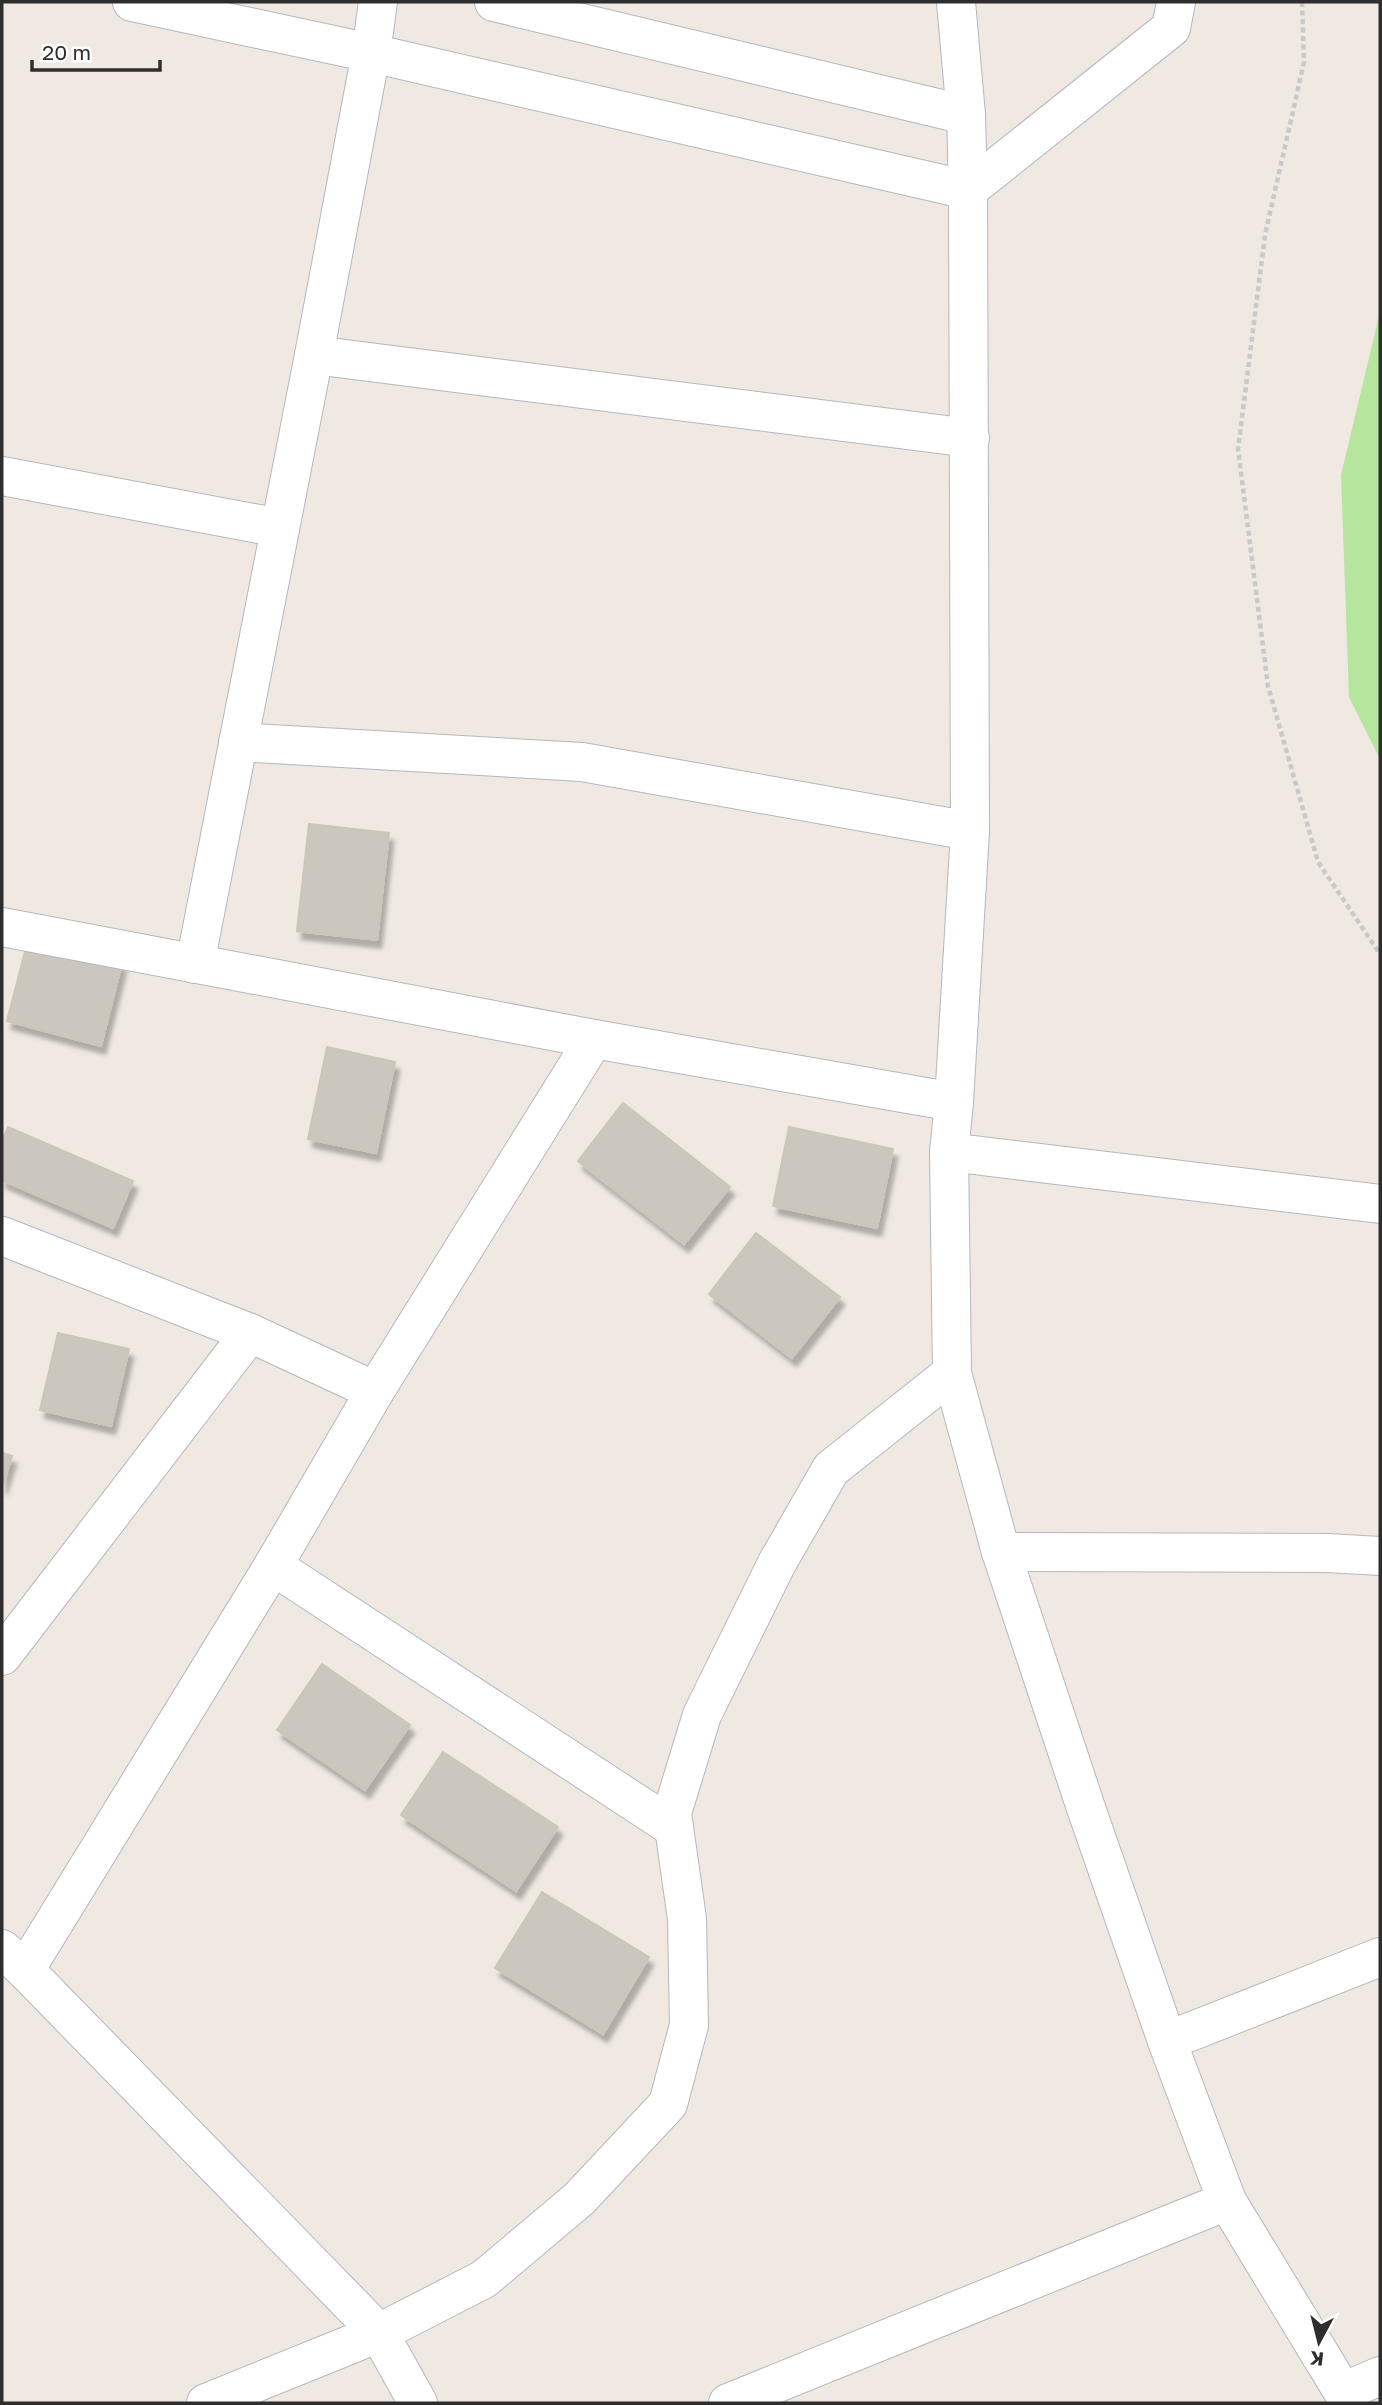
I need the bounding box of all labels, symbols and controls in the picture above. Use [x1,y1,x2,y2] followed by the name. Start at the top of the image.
[32,28,159,72] scale bar
[42,39,91,65] text: 20 m
[1284,2307,1354,2377] north arrow
[1308,2347,1325,2372] text: K

